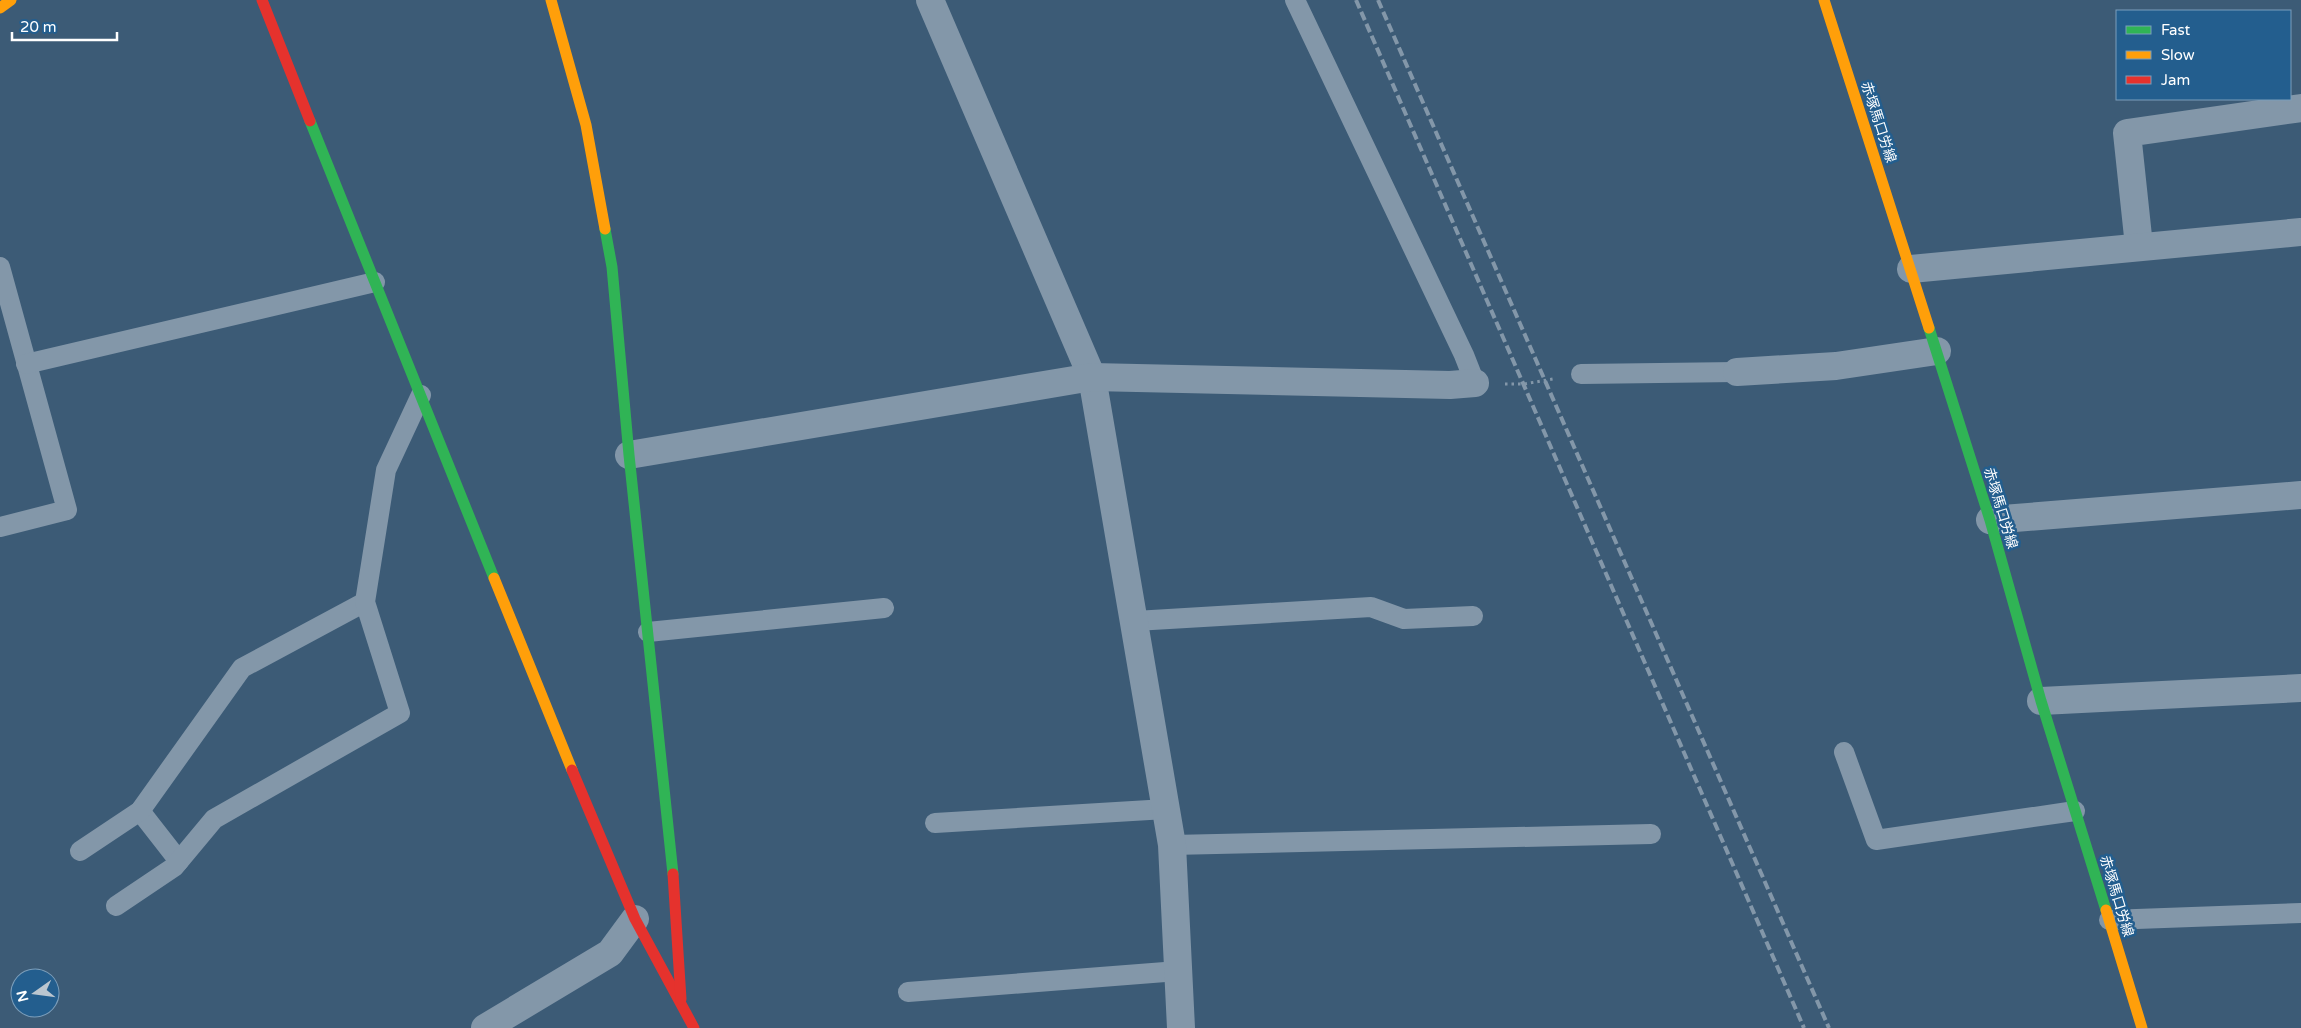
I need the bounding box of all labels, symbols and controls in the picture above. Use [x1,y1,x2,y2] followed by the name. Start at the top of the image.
[12,10,118,42] scale bar
[2116,10,2291,100] legend
[20,18,57,36] text: 20 m
[2161,21,2191,39] text: Fast
[2161,46,2195,64] text: Slow
[2161,71,2190,89] text: Jam
[1857,80,1900,165] street label: 赤塚馬口労線
[1980,465,2021,551] street label: 赤塚馬口労線
[2096,853,2137,939] street label: 赤塚馬口労線
[10,968,60,1018] north arrow
[13,989,32,1004] text: N

